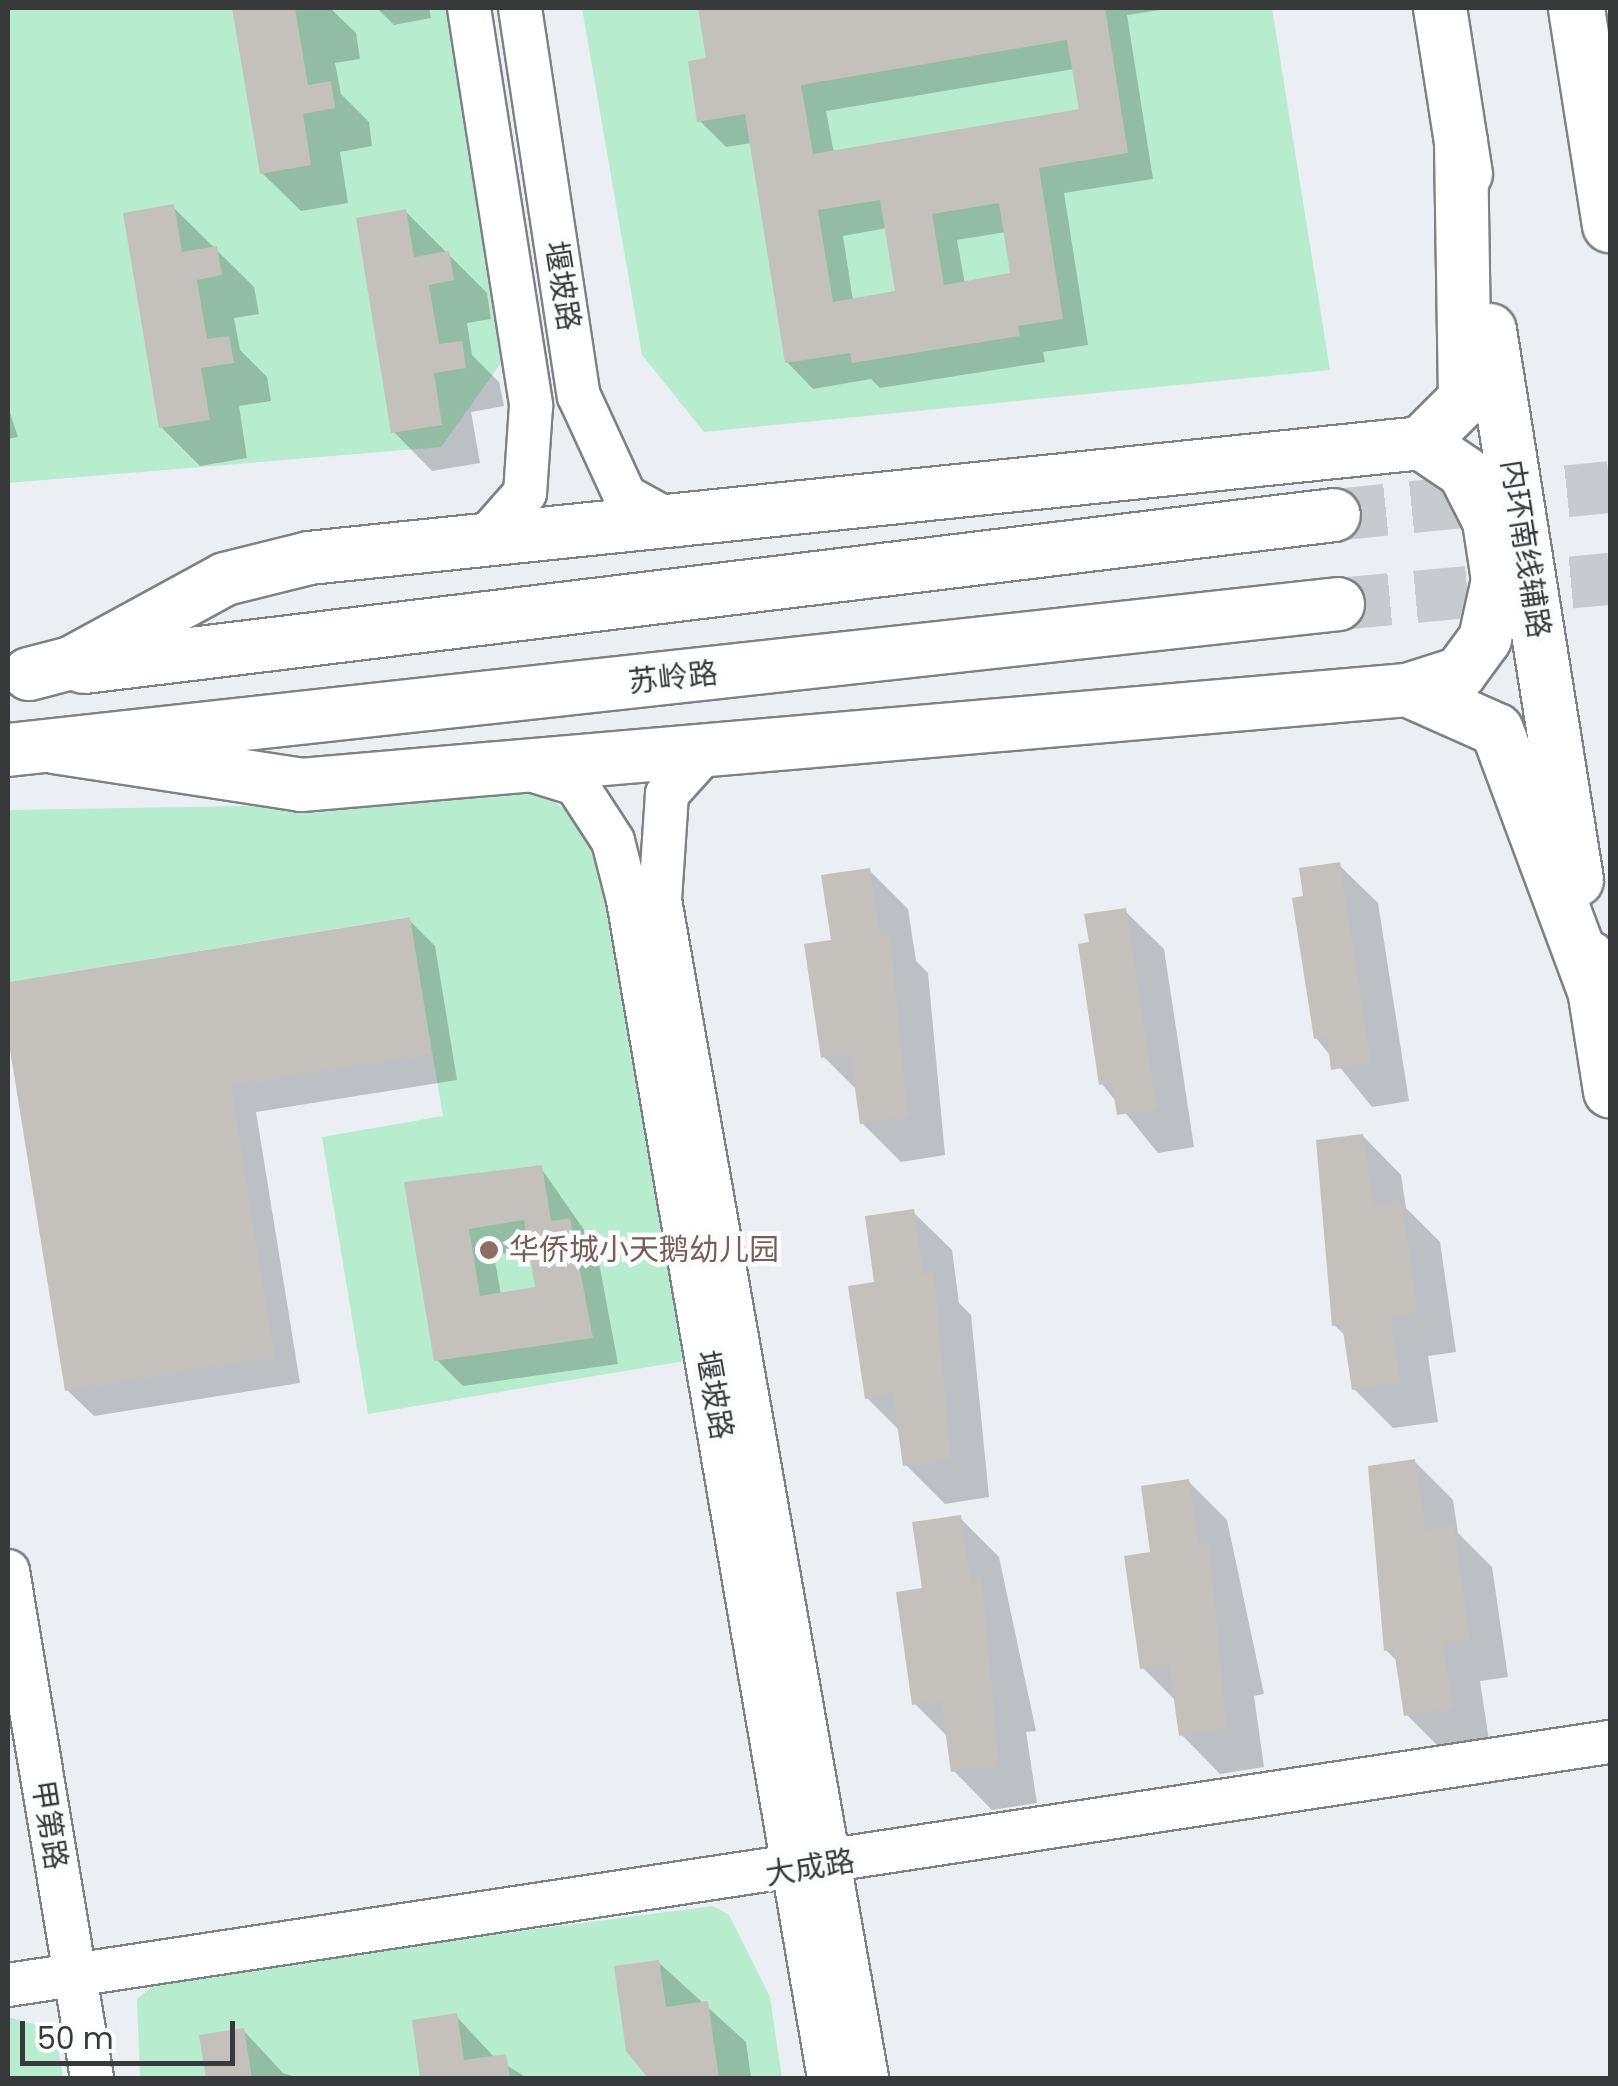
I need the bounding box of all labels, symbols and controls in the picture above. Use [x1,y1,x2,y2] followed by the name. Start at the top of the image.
[537,239,587,333] street label: 堰坡路
[1493,457,1557,641] street label: 内环南线辅路
[626,655,720,701] street label: 苏岭路
[509,1232,779,1268] place label: 华侨城小天鹅幼儿园
[478,1239,500,1261] marker: 华侨城小天鹅幼儿园
[688,1348,740,1442] street label: 堰坡路
[24,1778,74,1872] street label: 甲第路
[763,1843,857,1893] street label: 大成路
[25,2001,240,2063] scale bar
[37,2017,114,2060] text: 50 m

